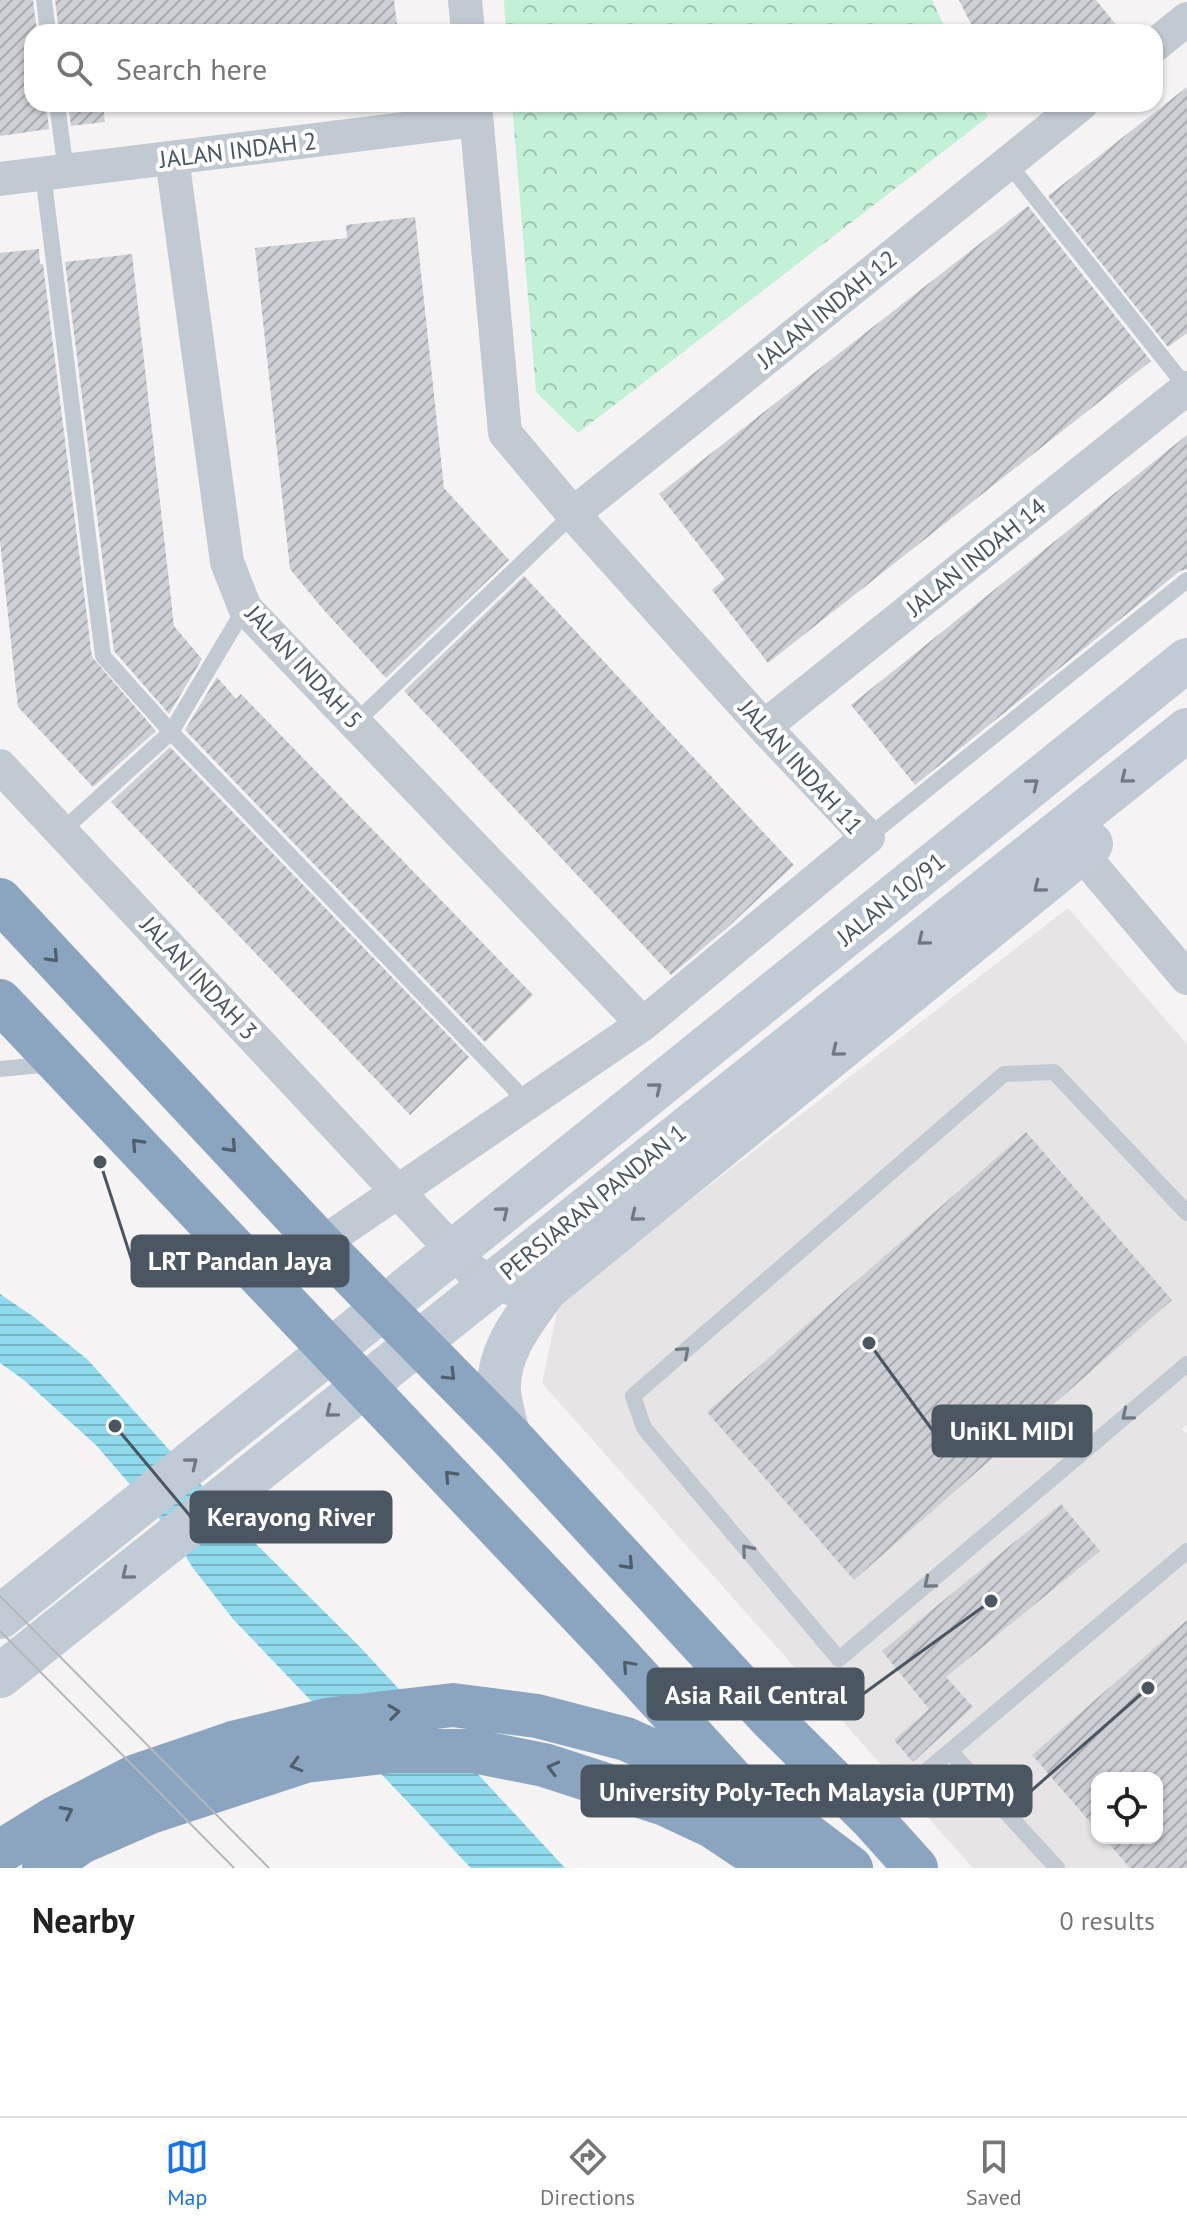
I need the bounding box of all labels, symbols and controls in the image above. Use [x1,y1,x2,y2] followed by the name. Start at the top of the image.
[24,24,1163,112] search box
[52,46,96,90] icon: search
[116,49,267,88] text: Search here
[157,125,318,175] street label: JALAN INDAH 2
[750,243,903,376] street label: JALAN INDAH 12
[899,491,1052,624] street label: JALAN INDAH 14
[238,598,369,735] street label: JALAN INDAH 5
[732,692,870,841] street label: JALAN INDAH 11
[1120,769,1135,783] one-way arrow
[1024,779,1038,794] one-way arrow
[830,846,952,953] street label: JALAN 10/91
[1034,877,1048,892] one-way arrow
[133,909,264,1046] street label: JALAN INDAH 3
[917,930,932,945] one-way arrow
[44,948,58,963] one-way arrow
[832,1042,847,1056] one-way arrow
[647,1083,662,1098] one-way arrow
[493,1117,693,1287] street label: PERSIARAN PANDAN 1
[221,1138,235,1153] one-way arrow
[132,1139,146,1154] one-way arrow
[631,1206,645,1221] one-way arrow
[494,1207,508,1222] one-way arrow
[132,1236,348,1286] callout: LRT Pandan Jaya
[148,1244,332,1277] text: LRT Pandan Jaya
[674,1348,689,1362] one-way arrow
[440,1366,455,1380] one-way arrow
[326,1402,340,1417] one-way arrow
[1122,1405,1137,1420] one-way arrow
[933,1406,1091,1456] callout: UniKL MIDI
[950,1414,1074,1447] text: UniKL MIDI
[182,1458,197,1473] one-way arrow
[444,1471,459,1485] one-way arrow
[191,1492,391,1542] callout: Kerayong River
[207,1500,376,1533] text: Kerayong River
[742,1545,757,1559] one-way arrow
[618,1555,632,1570] one-way arrow
[122,1564,137,1579] one-way arrow
[924,1573,938,1588] one-way arrow
[623,1660,638,1675] one-way arrow
[648,1669,863,1719] callout: Asia Rail Central
[665,1678,848,1711] text: Asia Rail Central
[388,1703,401,1720] one-way arrow
[289,1756,303,1772] one-way arrow
[546,1761,560,1777] one-way arrow
[582,1766,1031,1816] callout: University Poly-Tech Malaysia (UPTM)
[1091,1772,1163,1844] map controls
[1091,1772,1163,1844] button: locate
[599,1775,1015,1808] text: University Poly-Tech Malaysia (UPTM)
[59,1806,74,1822] one-way arrow
[32,1898,134,1942] text: Nearby
[1060,1904,1155,1937] text: 0 results
[165,2135,209,2211] tab: Map
[540,2135,635,2211] tab: Directions
[966,2135,1022,2211] tab: Saved

